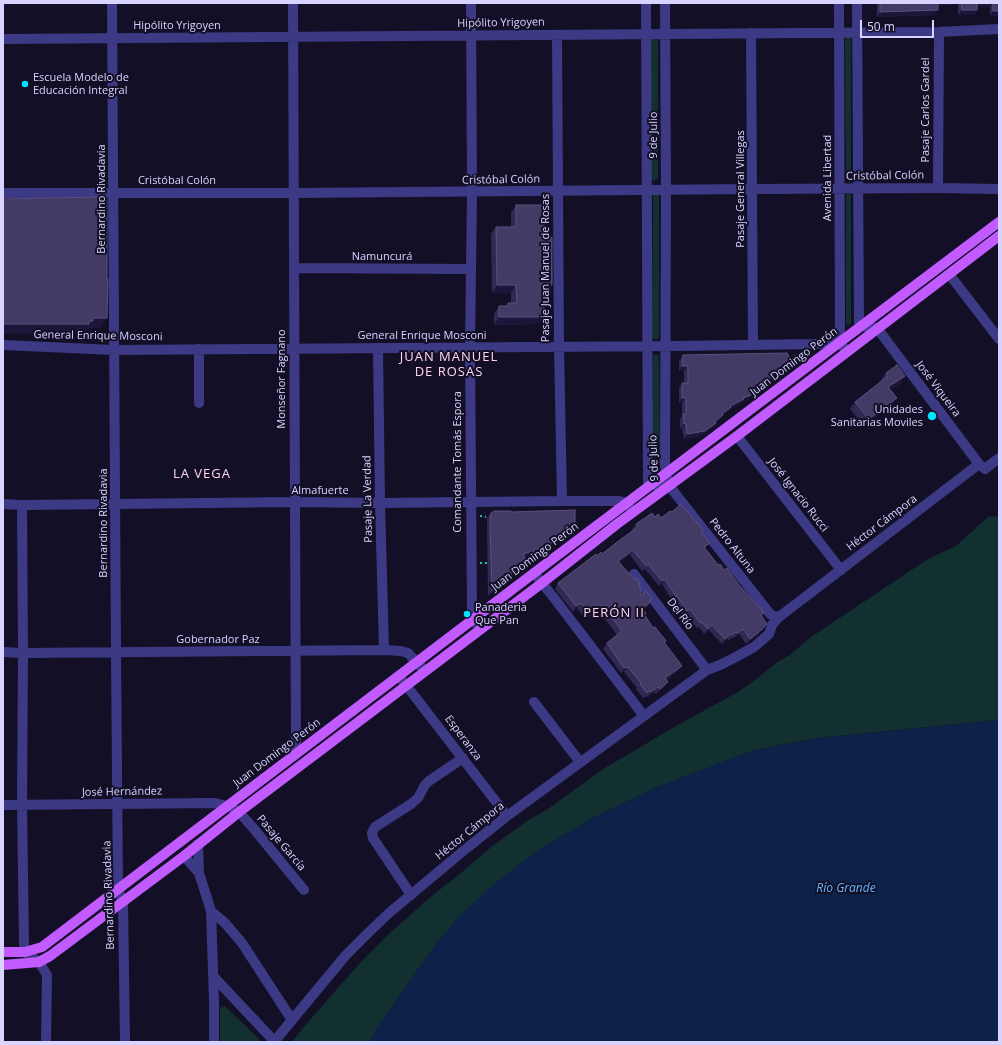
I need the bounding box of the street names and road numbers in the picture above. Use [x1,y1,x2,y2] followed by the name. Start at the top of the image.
[457,16,545,30] street label: Hipólito Yrigoyen
[133,19,221,33] street label: Hipólito Yrigoyen
[919,57,933,163] street label: Pasaje Carlos Gardel
[647,112,661,158] street label: 9 de Julio
[734,130,748,248] street label: Pasaje General Villegas
[821,135,835,221] street label: Avenida Libertad
[95,144,109,254] street label: Bernardino Rivadavia
[846,169,924,183] street label: Cristóbal Colón
[462,173,540,187] street label: Cristóbal Colón
[138,174,216,188] street label: Cristóbal Colón
[539,194,553,342] street label: Pasaje Juan Manuel de Rosas
[352,250,412,264] street label: Namuncurá
[748,325,840,399] street label: Juan Domingo Perón
[33,328,163,344] street label: General Enrique Mosconi
[275,329,289,429] street label: Monseñor Fagnano
[357,329,487,343] street label: General Enrique Mosconi
[913,359,963,419] street label: José Viqueira
[451,391,465,533] street label: Comandante Tomás Espora
[647,434,661,482] street label: 9 de Julio
[361,455,375,543] street label: Pasaje La Verdad
[765,455,831,535] street label: José Ignacio Rucci
[97,468,111,578] street label: Bernardino Rivadavia
[291,484,349,498] street label: Almafuerte
[844,492,920,554] street label: Héctor Cámpora
[706,516,758,576] street label: Pedro Altuna
[489,520,581,594] street label: Juan Domingo Perón
[664,596,696,632] street label: Del Río
[176,633,260,647] street label: Gobernador Paz
[442,713,484,763] street label: Esperanza
[231,716,323,790] street label: Juan Domingo Perón
[82,785,162,799] street label: José Hernández
[433,799,507,863] street label: Héctor Cámpora
[254,812,308,874] street label: Pasaje García
[100,840,118,950] street label: Bernardino Rivadavia

